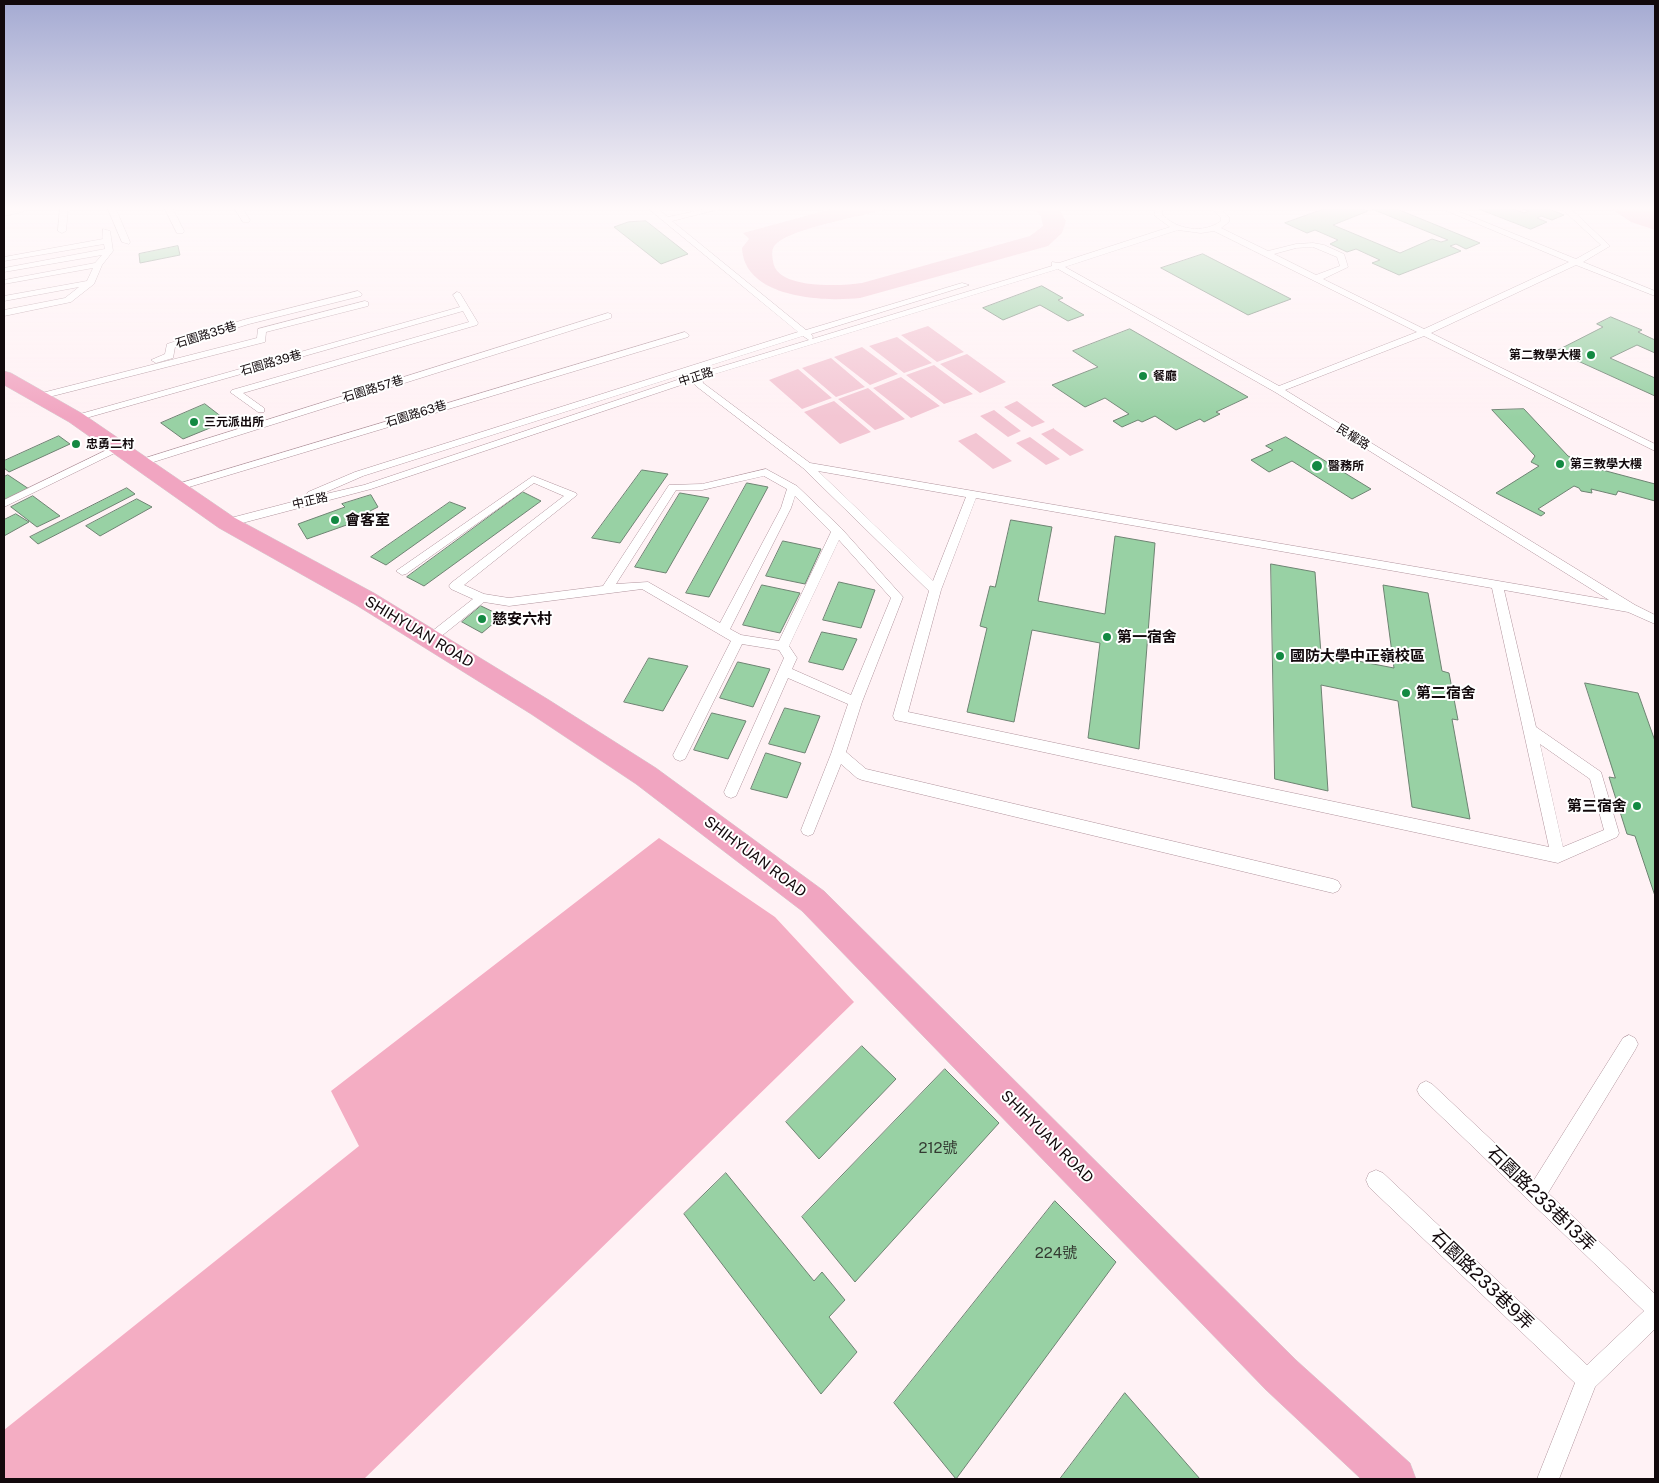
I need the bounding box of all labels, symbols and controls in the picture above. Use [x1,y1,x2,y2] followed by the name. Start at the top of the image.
[174,319,238,351] street label: 石園路35巷
[239,347,303,379] street label: 石園路39巷
[1509,348,1581,362] place label: 第二教學大樓
[1585,349,1597,361] marker: 第二教學大樓
[677,365,715,389] street label: 中正路
[1153,369,1177,383] place label: 餐廳
[1137,370,1149,382] marker: 餐廳
[341,373,405,405] street label: 石園路57巷
[384,398,448,430] street label: 石園路63巷
[204,415,264,429] place label: 三元派出所
[188,416,200,428] marker: 三元派出所
[1334,421,1372,453] street label: 民權路
[86,437,134,451] place label: 忠勇二村
[70,438,82,450] marker: 忠勇二村
[1570,457,1642,471] place label: 第三教學大樓
[1554,458,1566,470] marker: 第三教學大樓
[1310,459,1324,473] marker: 醫務所
[1328,459,1364,473] place label: 醫務所
[291,490,329,512] street label: 中正路
[345,511,390,529] place label: 會客室
[329,514,341,526] marker: 會客室
[361,592,477,672] street label: SHIHYUAN ROAD
[492,610,552,628] place label: 慈安六村
[476,613,488,625] marker: 慈安六村
[1117,628,1177,646] place label: 第一宿舍
[1101,631,1113,643] marker: 第一宿舍
[1290,647,1425,665] place label: 國防大學中正嶺校區
[1274,650,1286,662] marker: 國防大學中正嶺校區
[1416,684,1476,702] place label: 第二宿舍
[1400,687,1412,699] marker: 第二宿舍
[1567,797,1627,815] place label: 第三宿舍
[1631,800,1643,812] marker: 第三宿舍
[700,813,810,901] street label: SHIHYUAN ROAD
[997,1087,1097,1187] street label: SHIHYUAN ROAD
[919,1139,957,1157] house number: 212號
[1482,1142,1600,1256] street label: 石園路233巷13弄
[1426,1226,1538,1334] street label: 石園路233巷9弄
[1035,1244,1077,1262] house number: 224號

